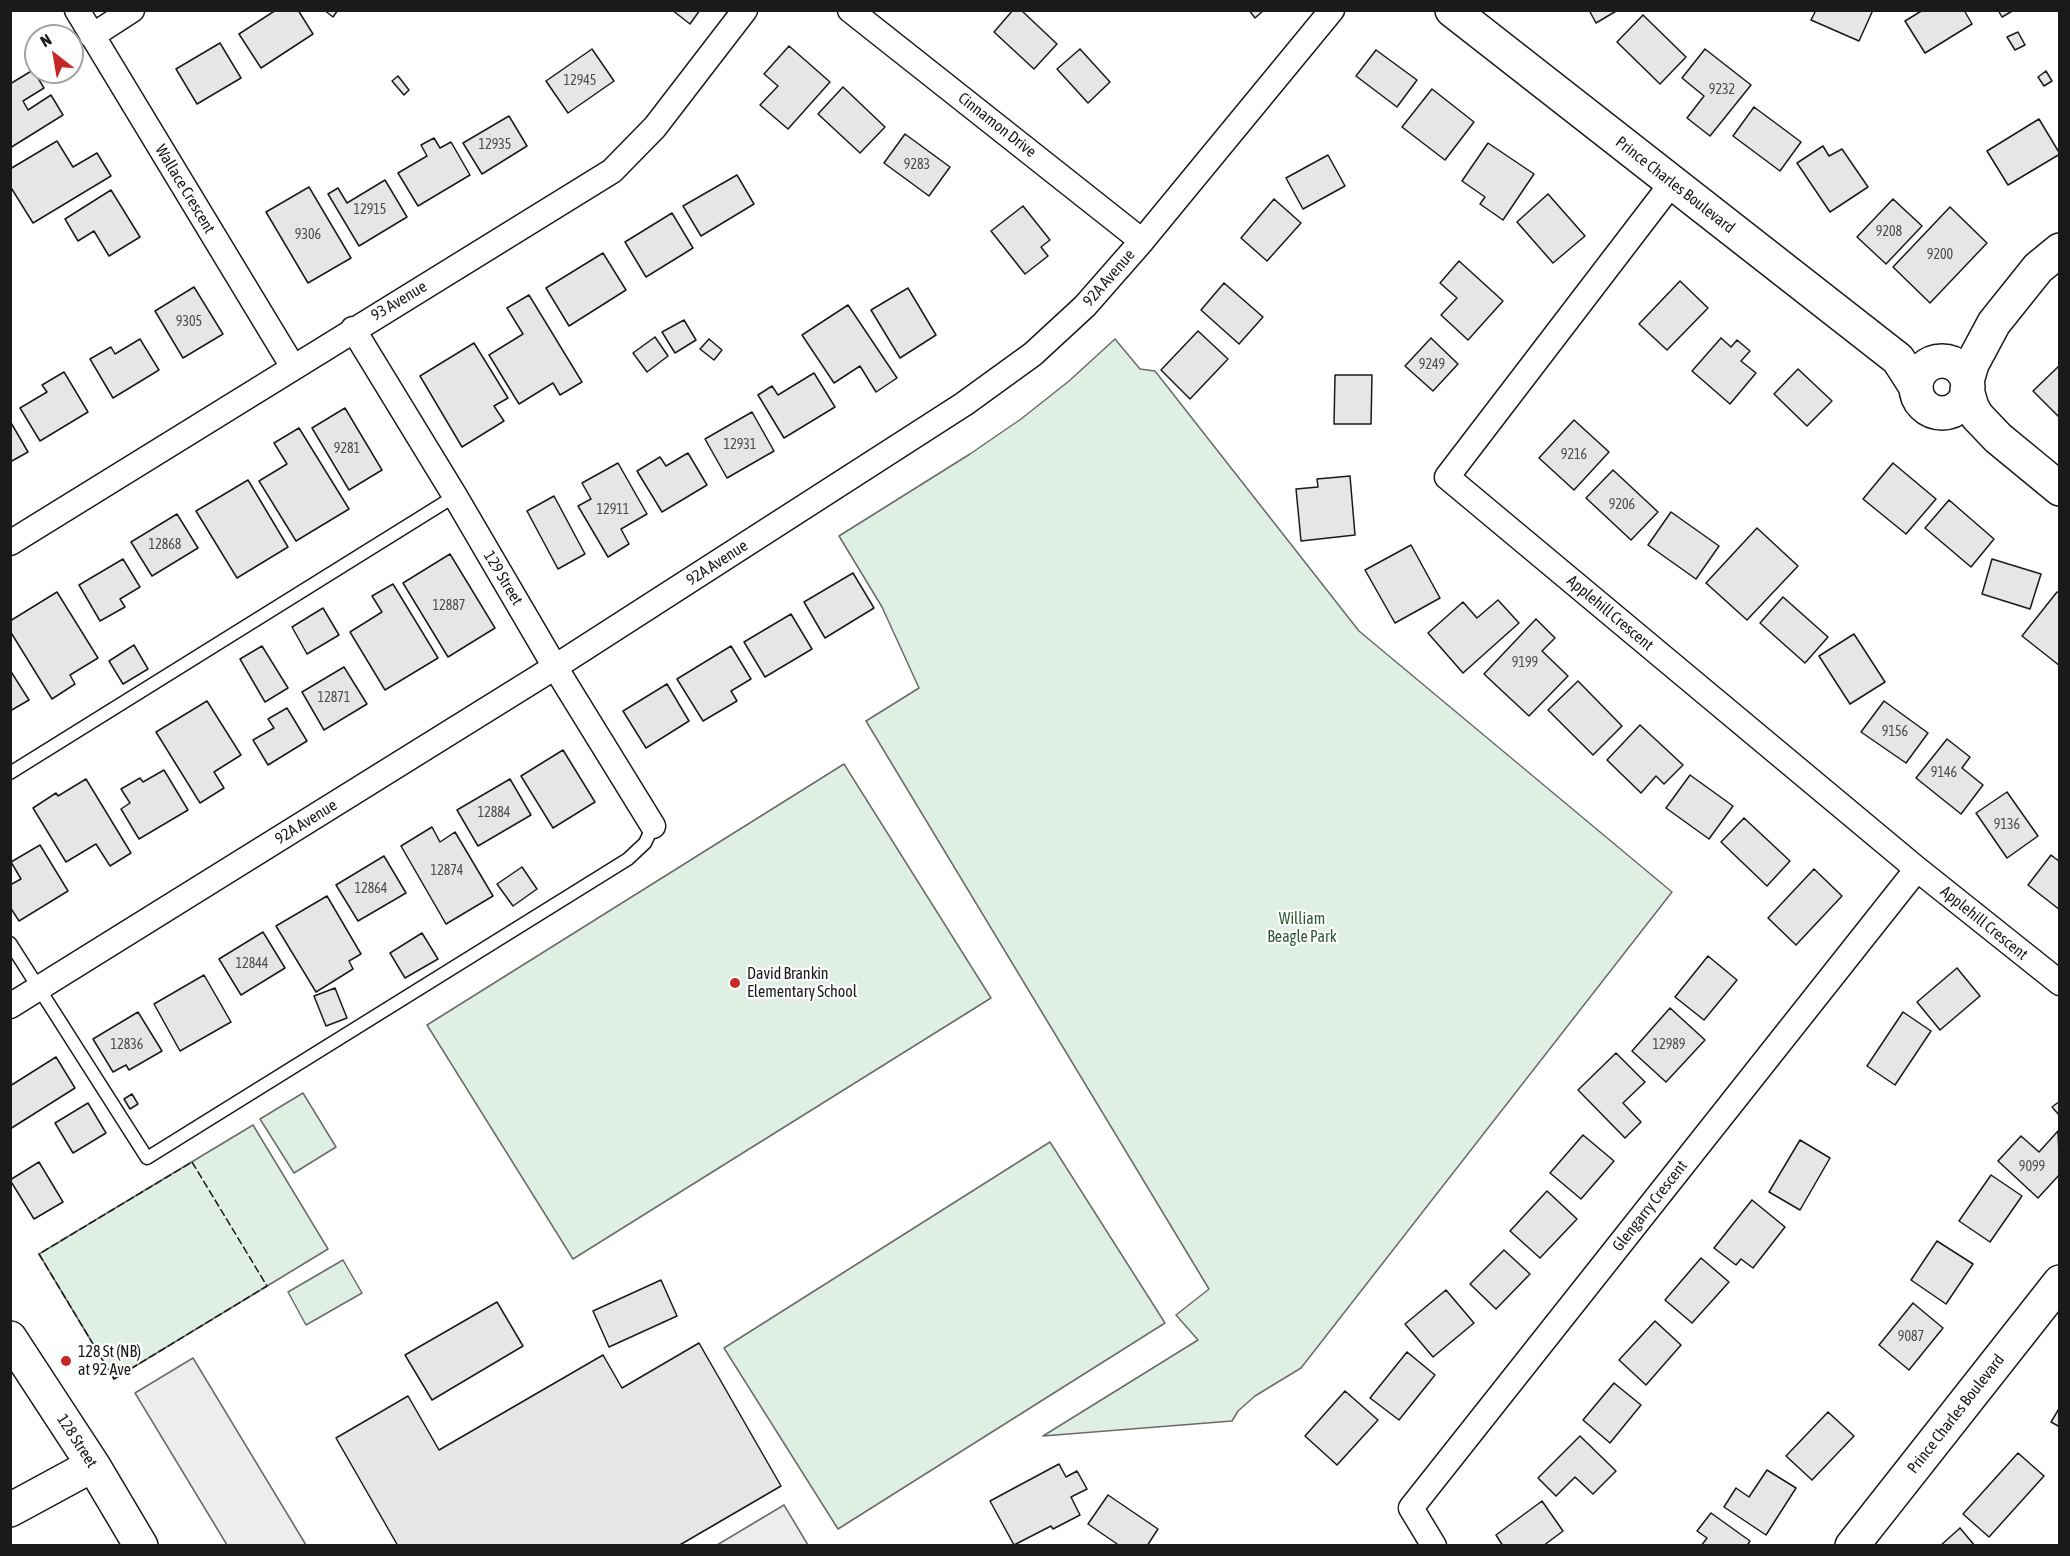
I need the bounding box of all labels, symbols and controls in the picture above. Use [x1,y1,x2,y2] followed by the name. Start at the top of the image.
[24,24,84,84] north arrow
[37,30,54,50] text: N
[564,73,596,89] house number: 12945
[1709,82,1735,98] house number: 9232
[954,89,1040,161] street label: Cinnamon Drive
[1612,133,1738,237] street label: Prince Charles Boulevard
[479,137,511,153] house number: 12935
[151,141,219,237] street label: Wallace Crescent
[904,157,930,173] house number: 9283
[354,202,386,218] house number: 12915
[1876,224,1902,240] house number: 9208
[295,227,321,243] house number: 9306
[1079,246,1139,310] street label: 92A Avenue
[1927,247,1953,263] house number: 9200
[368,277,430,325] street label: 93 Avenue
[176,314,202,330] house number: 9305
[1419,357,1445,373] house number: 9249
[724,437,756,453] house number: 12931
[334,441,360,457] house number: 9281
[1561,447,1587,463] house number: 9216
[1609,497,1635,513] house number: 9206
[597,502,629,518] house number: 12911
[683,536,751,590] street label: 92A Avenue
[149,537,181,553] house number: 12868
[479,547,527,609] street label: 129 Street
[1563,571,1657,655] street label: Applehill Crescent
[433,598,465,614] house number: 12887
[1512,655,1538,671] house number: 9199
[318,690,350,706] house number: 12871
[1882,724,1908,740] house number: 9156
[1931,765,1957,781] house number: 9146
[272,795,340,849] street label: 92A Avenue
[478,805,510,821] house number: 12884
[1994,817,2020,833] house number: 9136
[431,863,463,879] house number: 12874
[355,881,387,897] house number: 12864
[1936,882,2032,964] street label: Applehill Crescent
[1267,909,1337,947] park label: William Beagle Park
[236,956,268,972] house number: 12844
[747,964,857,1002] place label: David Brankin Elementary School
[728,976,742,990] marker: David Brankin Elementary School
[111,1037,143,1053] house number: 12836
[1653,1037,1685,1053] house number: 12989
[1609,1157,1691,1255] street label: Glengarry Crescent
[2019,1159,2045,1175] house number: 9099
[1898,1329,1924,1345] house number: 9087
[78,1342,141,1380] place label: 128 St (NB) at 92 Ave
[1904,1351,2008,1477] street label: Prince Charles Boulevard
[59,1354,73,1368] marker: 128 St (NB) at 92 Ave
[53,1411,101,1471] street label: 128 Street

